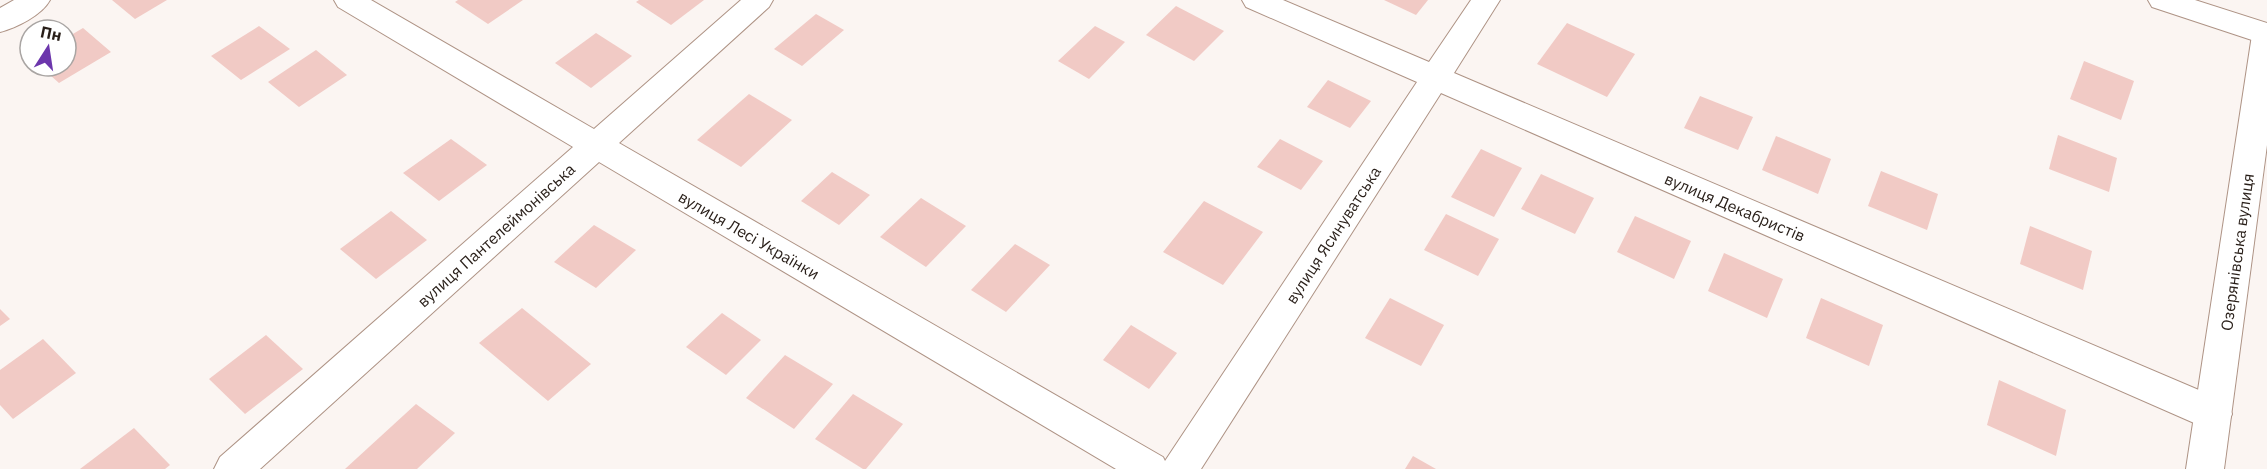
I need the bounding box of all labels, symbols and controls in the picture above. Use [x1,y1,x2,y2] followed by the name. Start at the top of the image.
[18,18,78,78] north arrow
[39,21,64,45] text: Пн
[413,159,579,311] street label: вулиця Пантелеймонівська
[1281,162,1385,308] street label: вулиця Ясинуватська
[1662,168,1808,246] street label: вулиця Декабристів
[2216,172,2258,332] street label: Озерянівська вулиця
[675,186,823,284] street label: вулиця Лесі Українки

